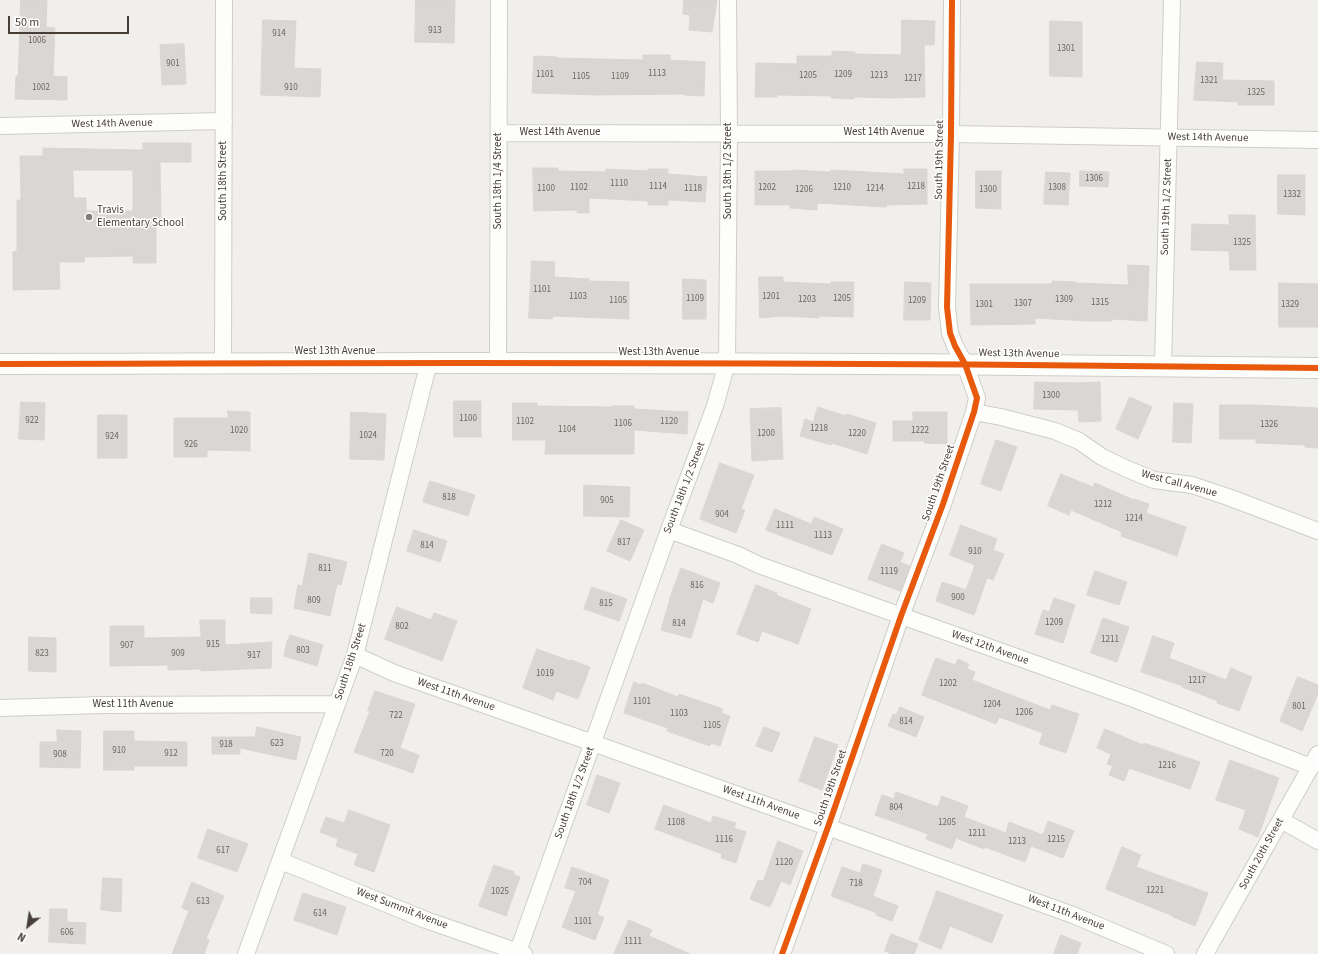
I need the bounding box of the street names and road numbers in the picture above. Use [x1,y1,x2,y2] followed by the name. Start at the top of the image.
[71,117,153,131] street label: West 14th Avenue
[933,120,947,200] street label: South 19th Street
[722,122,736,220] street label: South 18th 1/2 Street
[519,126,601,140] street label: West 14th Avenue
[843,126,925,140] street label: West 14th Avenue
[1167,131,1249,145] street label: West 14th Avenue
[492,132,506,230] street label: South 18th 1/4 Street
[217,141,231,221] street label: South 18th Street
[1159,158,1175,256] street label: South 19th 1/2 Street
[294,345,376,359] street label: West 13th Avenue
[618,346,700,360] street label: West 13th Avenue
[978,347,1060,361] street label: West 13th Avenue
[661,440,709,536] street label: South 18th 1/2 Street
[920,443,958,523] street label: South 19th Street
[1140,468,1218,500] street label: West Call Avenue
[332,622,370,702] street label: South 18th Street
[950,628,1030,668] street label: West 12th Avenue
[415,676,497,714] street label: West 11th Avenue
[92,698,174,712] street label: West 11th Avenue
[552,745,598,841] street label: South 18th 1/2 Street
[812,748,850,828] street label: South 19th Street
[721,783,801,823] street label: West 11th Avenue
[1237,816,1287,892] street label: South 20th Street
[354,885,450,933] street label: West Summit Avenue
[1026,892,1106,934] street label: West 11th Avenue

